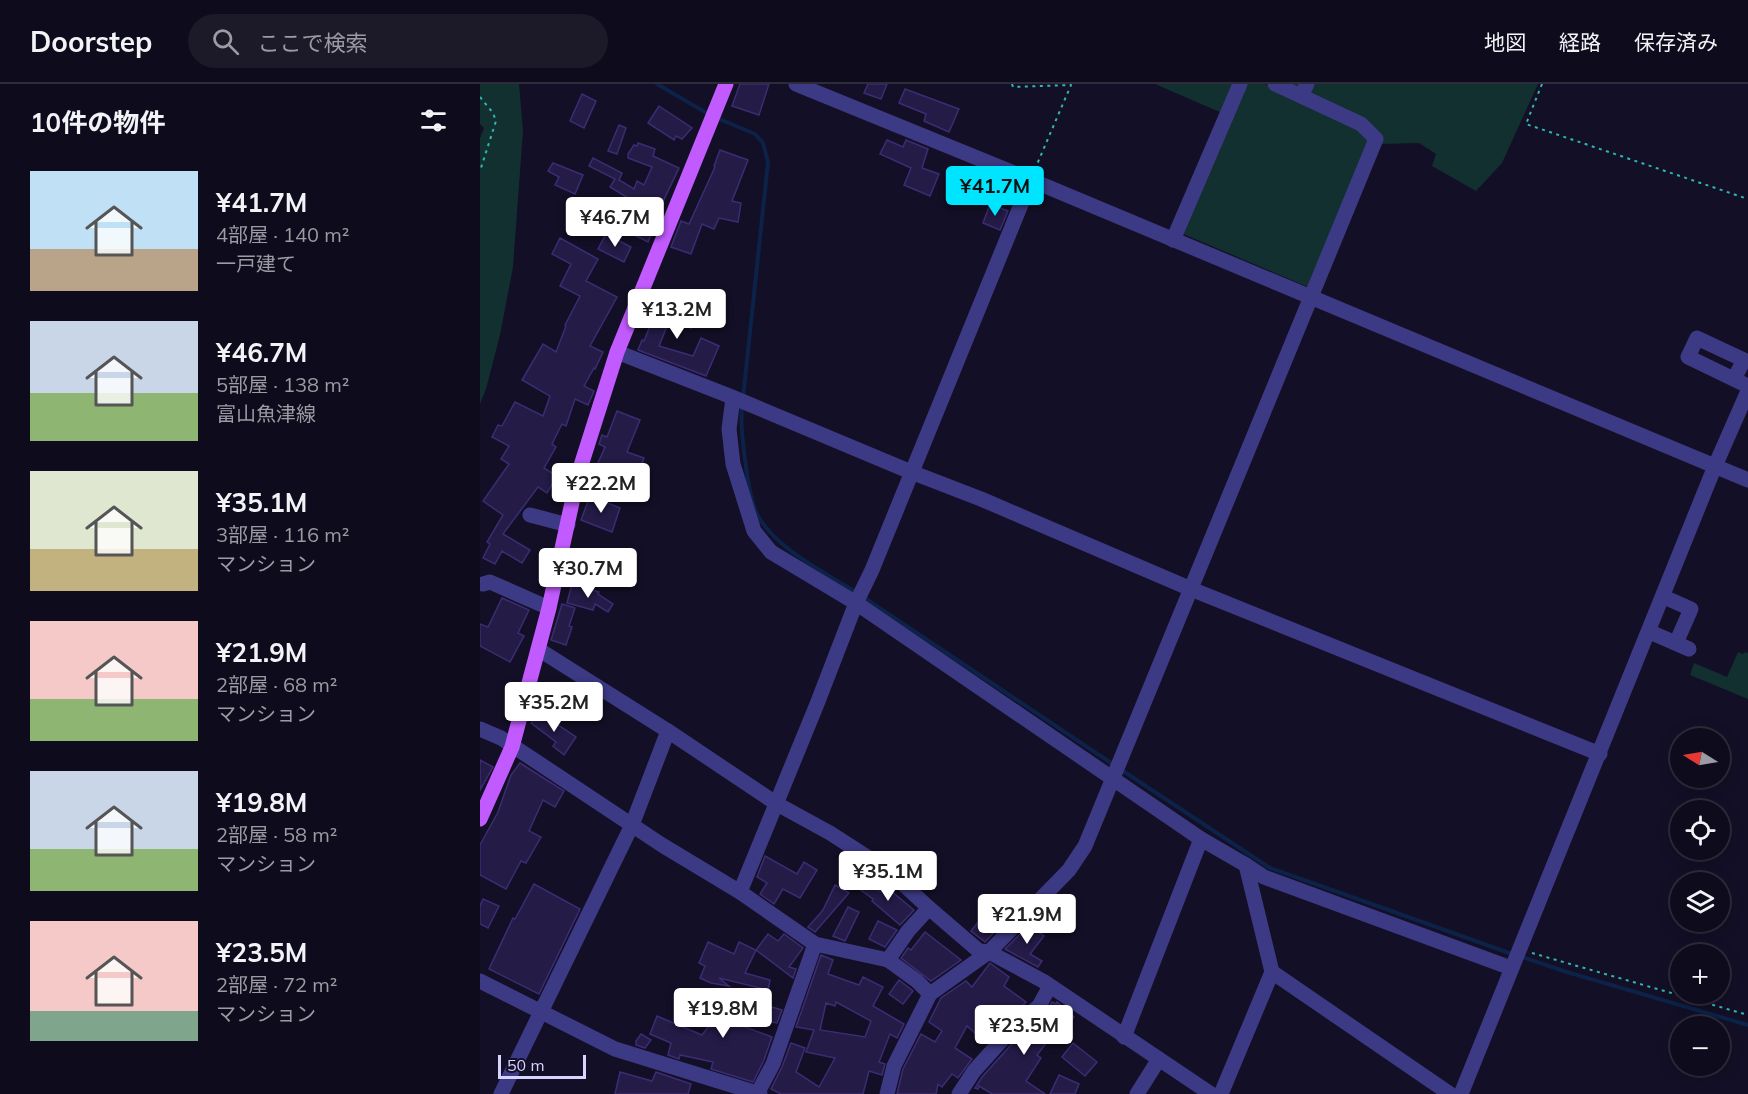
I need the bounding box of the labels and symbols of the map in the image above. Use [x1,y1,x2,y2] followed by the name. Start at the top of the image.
[946,166,1044,217] pin: ¥41.7M
[566,197,664,248] pin: ¥46.7M
[628,289,726,340] pin: ¥13.2M
[552,463,650,514] pin: ¥22.2M
[539,548,637,599] pin: ¥30.7M
[505,682,603,733] pin: ¥35.2M
[1670,728,1730,788] north arrow
[839,851,937,902] pin: ¥35.1M
[978,894,1076,945] pin: ¥21.9M
[674,988,772,1039] pin: ¥19.8M
[975,1005,1073,1056] pin: ¥23.5M
[498,1052,586,1080] scale bar

